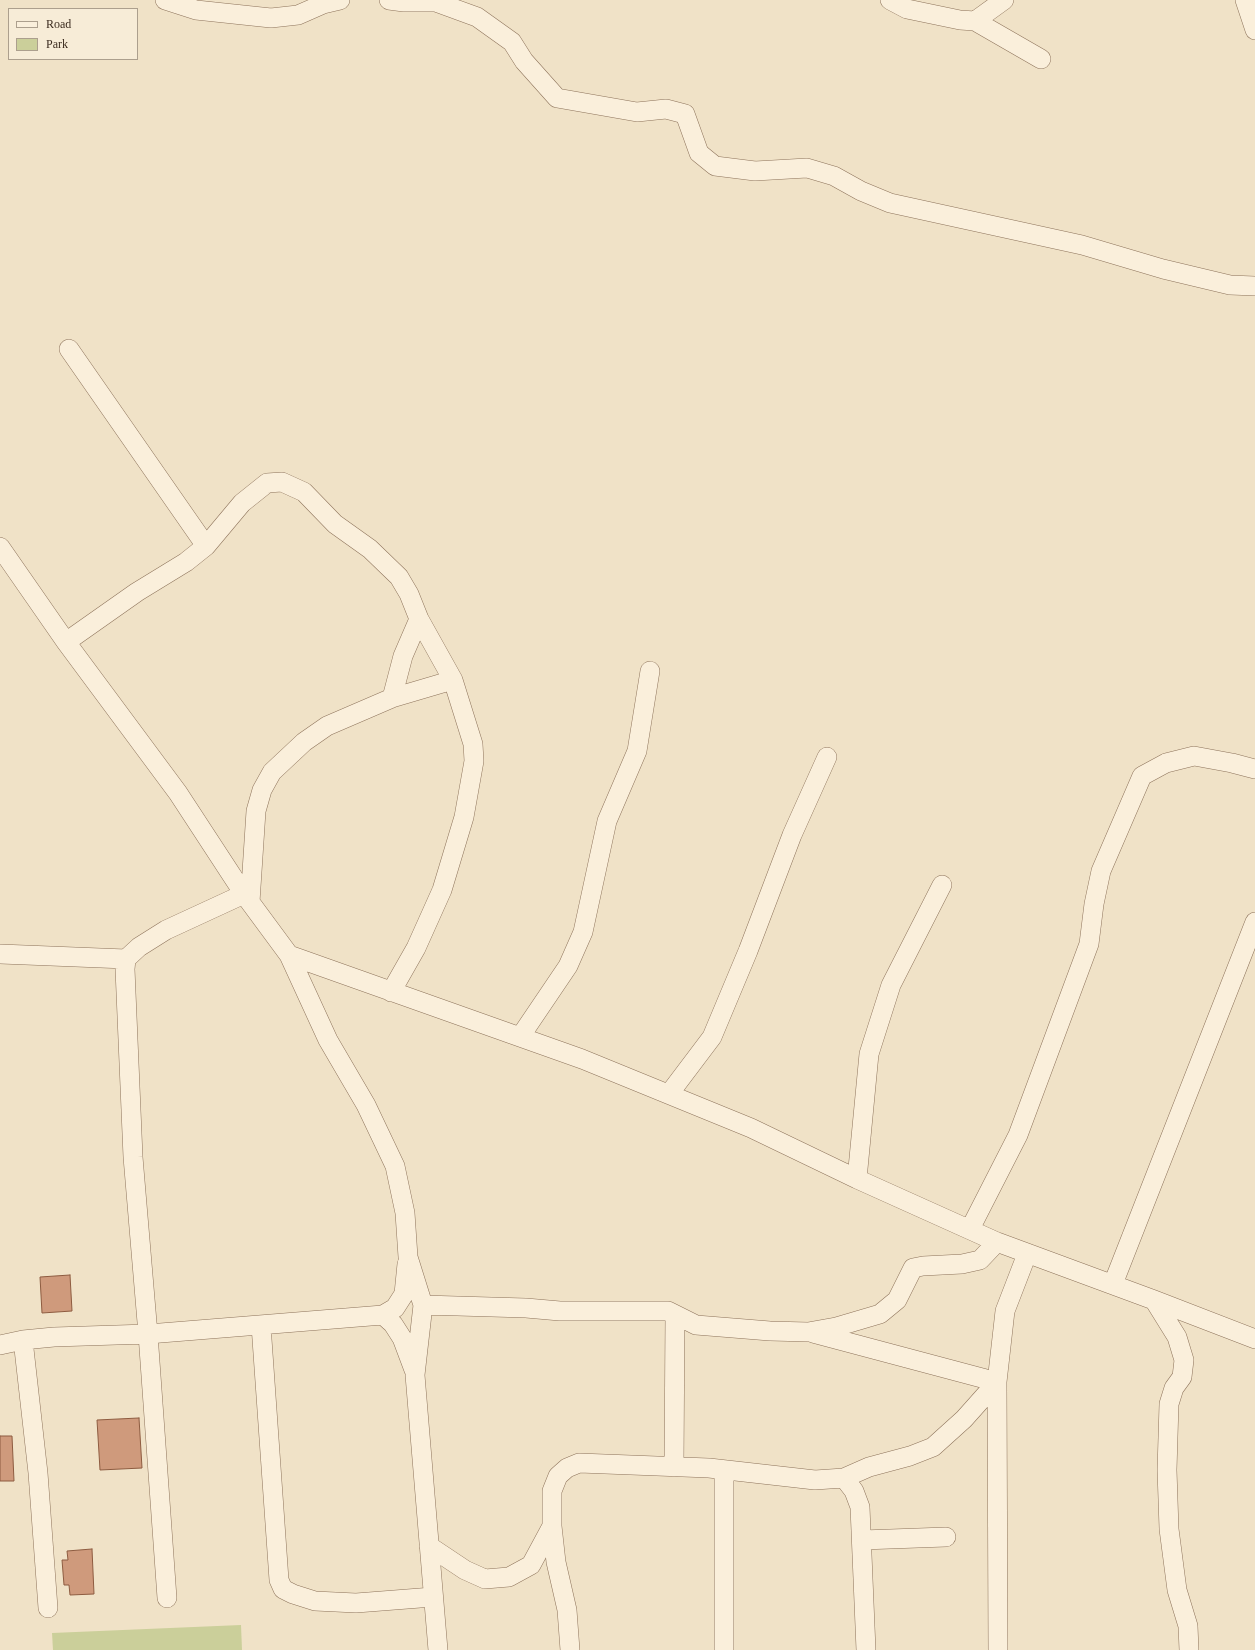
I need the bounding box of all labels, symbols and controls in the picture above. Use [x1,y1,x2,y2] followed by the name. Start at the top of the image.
[8,8,138,60] legend
[46,17,71,31] text: Road
[46,37,68,51] text: Park

